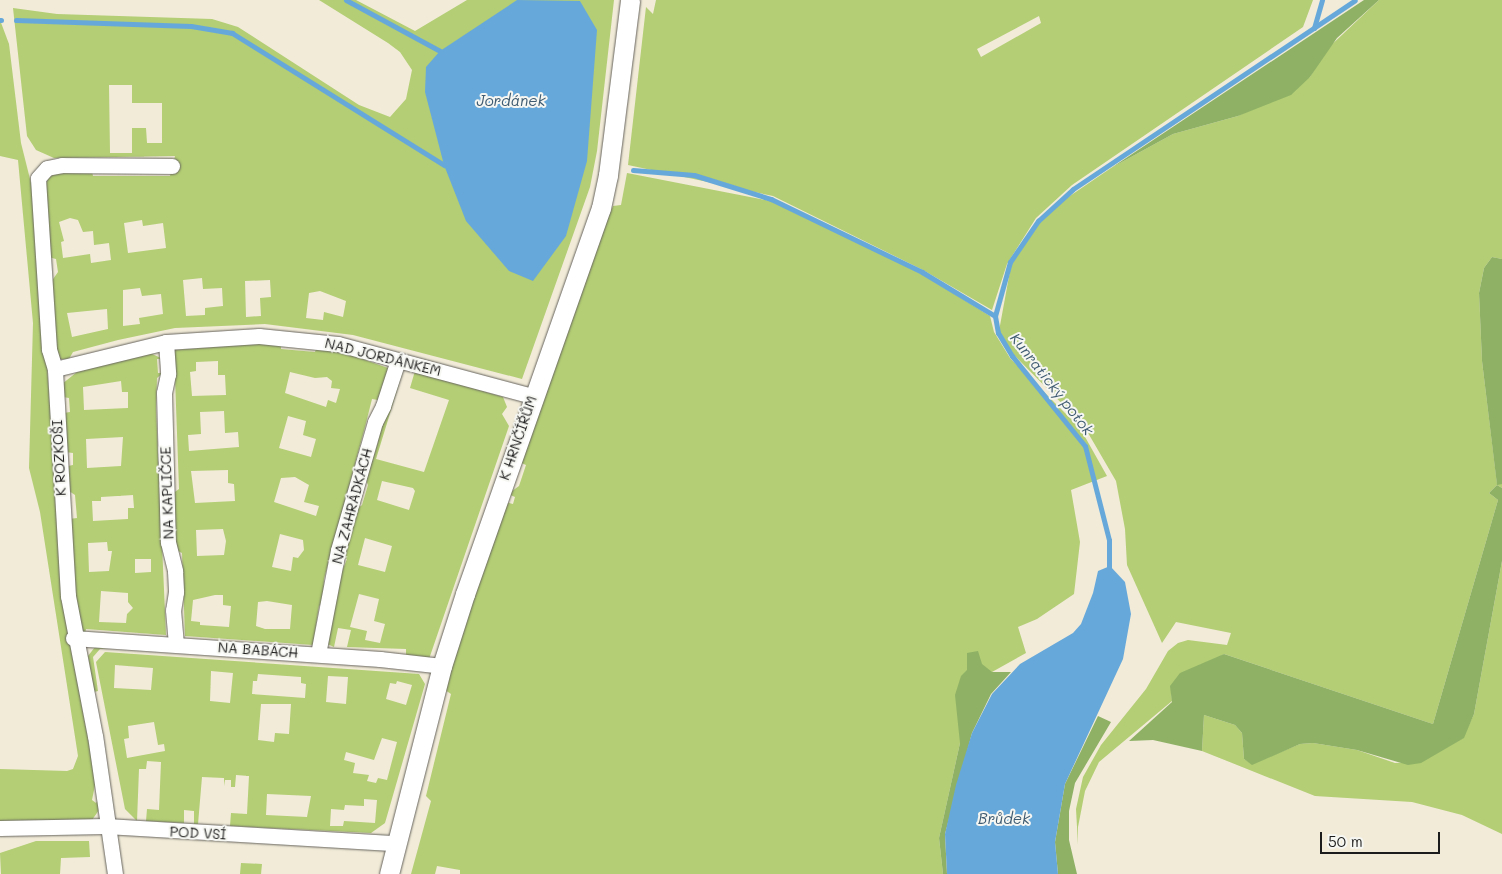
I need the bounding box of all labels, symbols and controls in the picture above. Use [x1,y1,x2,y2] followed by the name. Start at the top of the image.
[476,92,546,110] water label: Jordánek
[1007,329,1097,439] water label: Kunratický potok
[323,334,443,380] street label: NAD JORDÁNKEM
[496,394,540,482] street label: K HRNČÍŘŮM
[49,420,69,496] street label: K ROZKOŠI
[157,446,177,540] street label: NA KAPLIČCE
[328,446,376,566] street label: NA ZAHRÁDKÁCH
[217,639,299,661] street label: NA BABÁCH
[978,810,1030,828] water label: Brůdek
[1322,822,1442,854] scale bar
[169,823,227,843] street label: POD VSÍ
[1328,831,1363,851] text: 50 m

